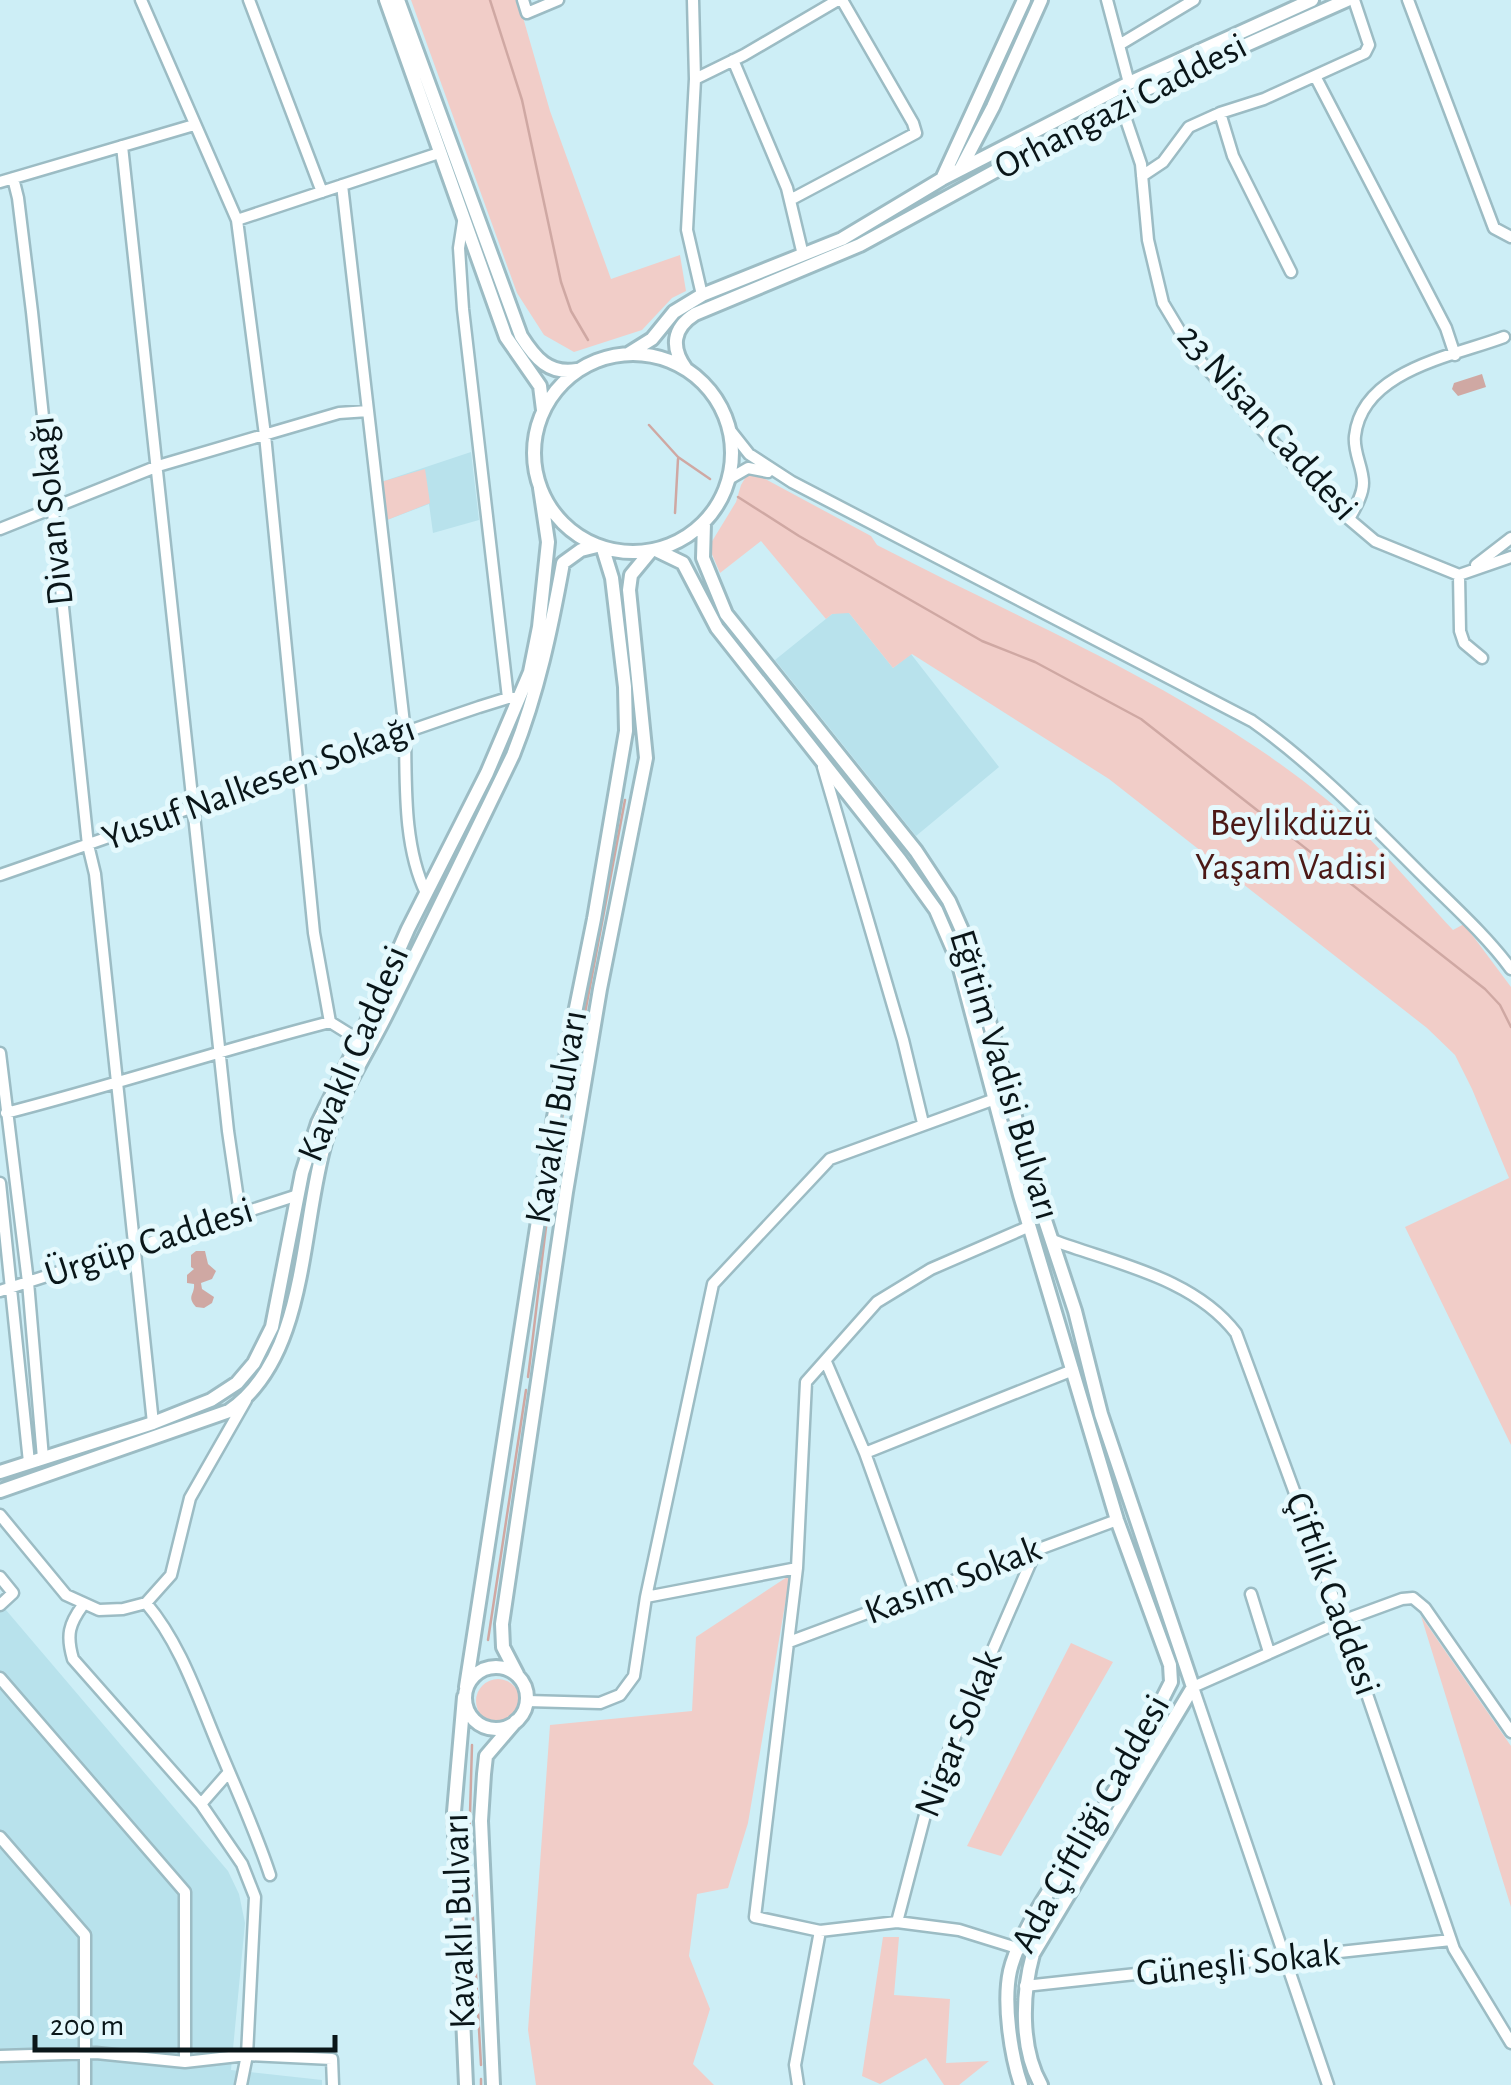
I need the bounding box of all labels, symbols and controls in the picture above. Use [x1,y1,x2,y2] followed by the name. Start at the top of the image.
[989,27,1253,187] street label: Orhangazi Caddesi
[1170,318,1364,528] street label: 23 Nisan Caddesi
[23,415,81,607] street label: Divan Sokağı
[98,710,420,858] street label: Yusuf Nalkesen Sokağı
[1195,805,1387,887] park label: Beylikdüzü Yaşam Vadisi
[942,926,1066,1224] street label: Eğitim Vadisi Bulvarı
[292,941,416,1167] street label: Kavaklı Caddesi
[520,1007,594,1227] street label: Kavaklı Bulvarı
[39,1189,258,1294] street label: Ürgüp Caddesi
[1278,1488,1386,1700] street label: Çiftlik Caddesi
[860,1530,1047,1632] street label: Kasım Sokak
[908,1645,1010,1823] street label: Nigar Sokak
[1005,1689,1177,1959] street label: Ada Çiftliği Caddesi
[437,1812,483,2030] street label: Kavaklı Bulvarı
[1134,1934,1342,1994] street label: Güneşli Sokak
[35,1990,335,2052] scale bar
[50,2011,124,2041] text: 200 m

